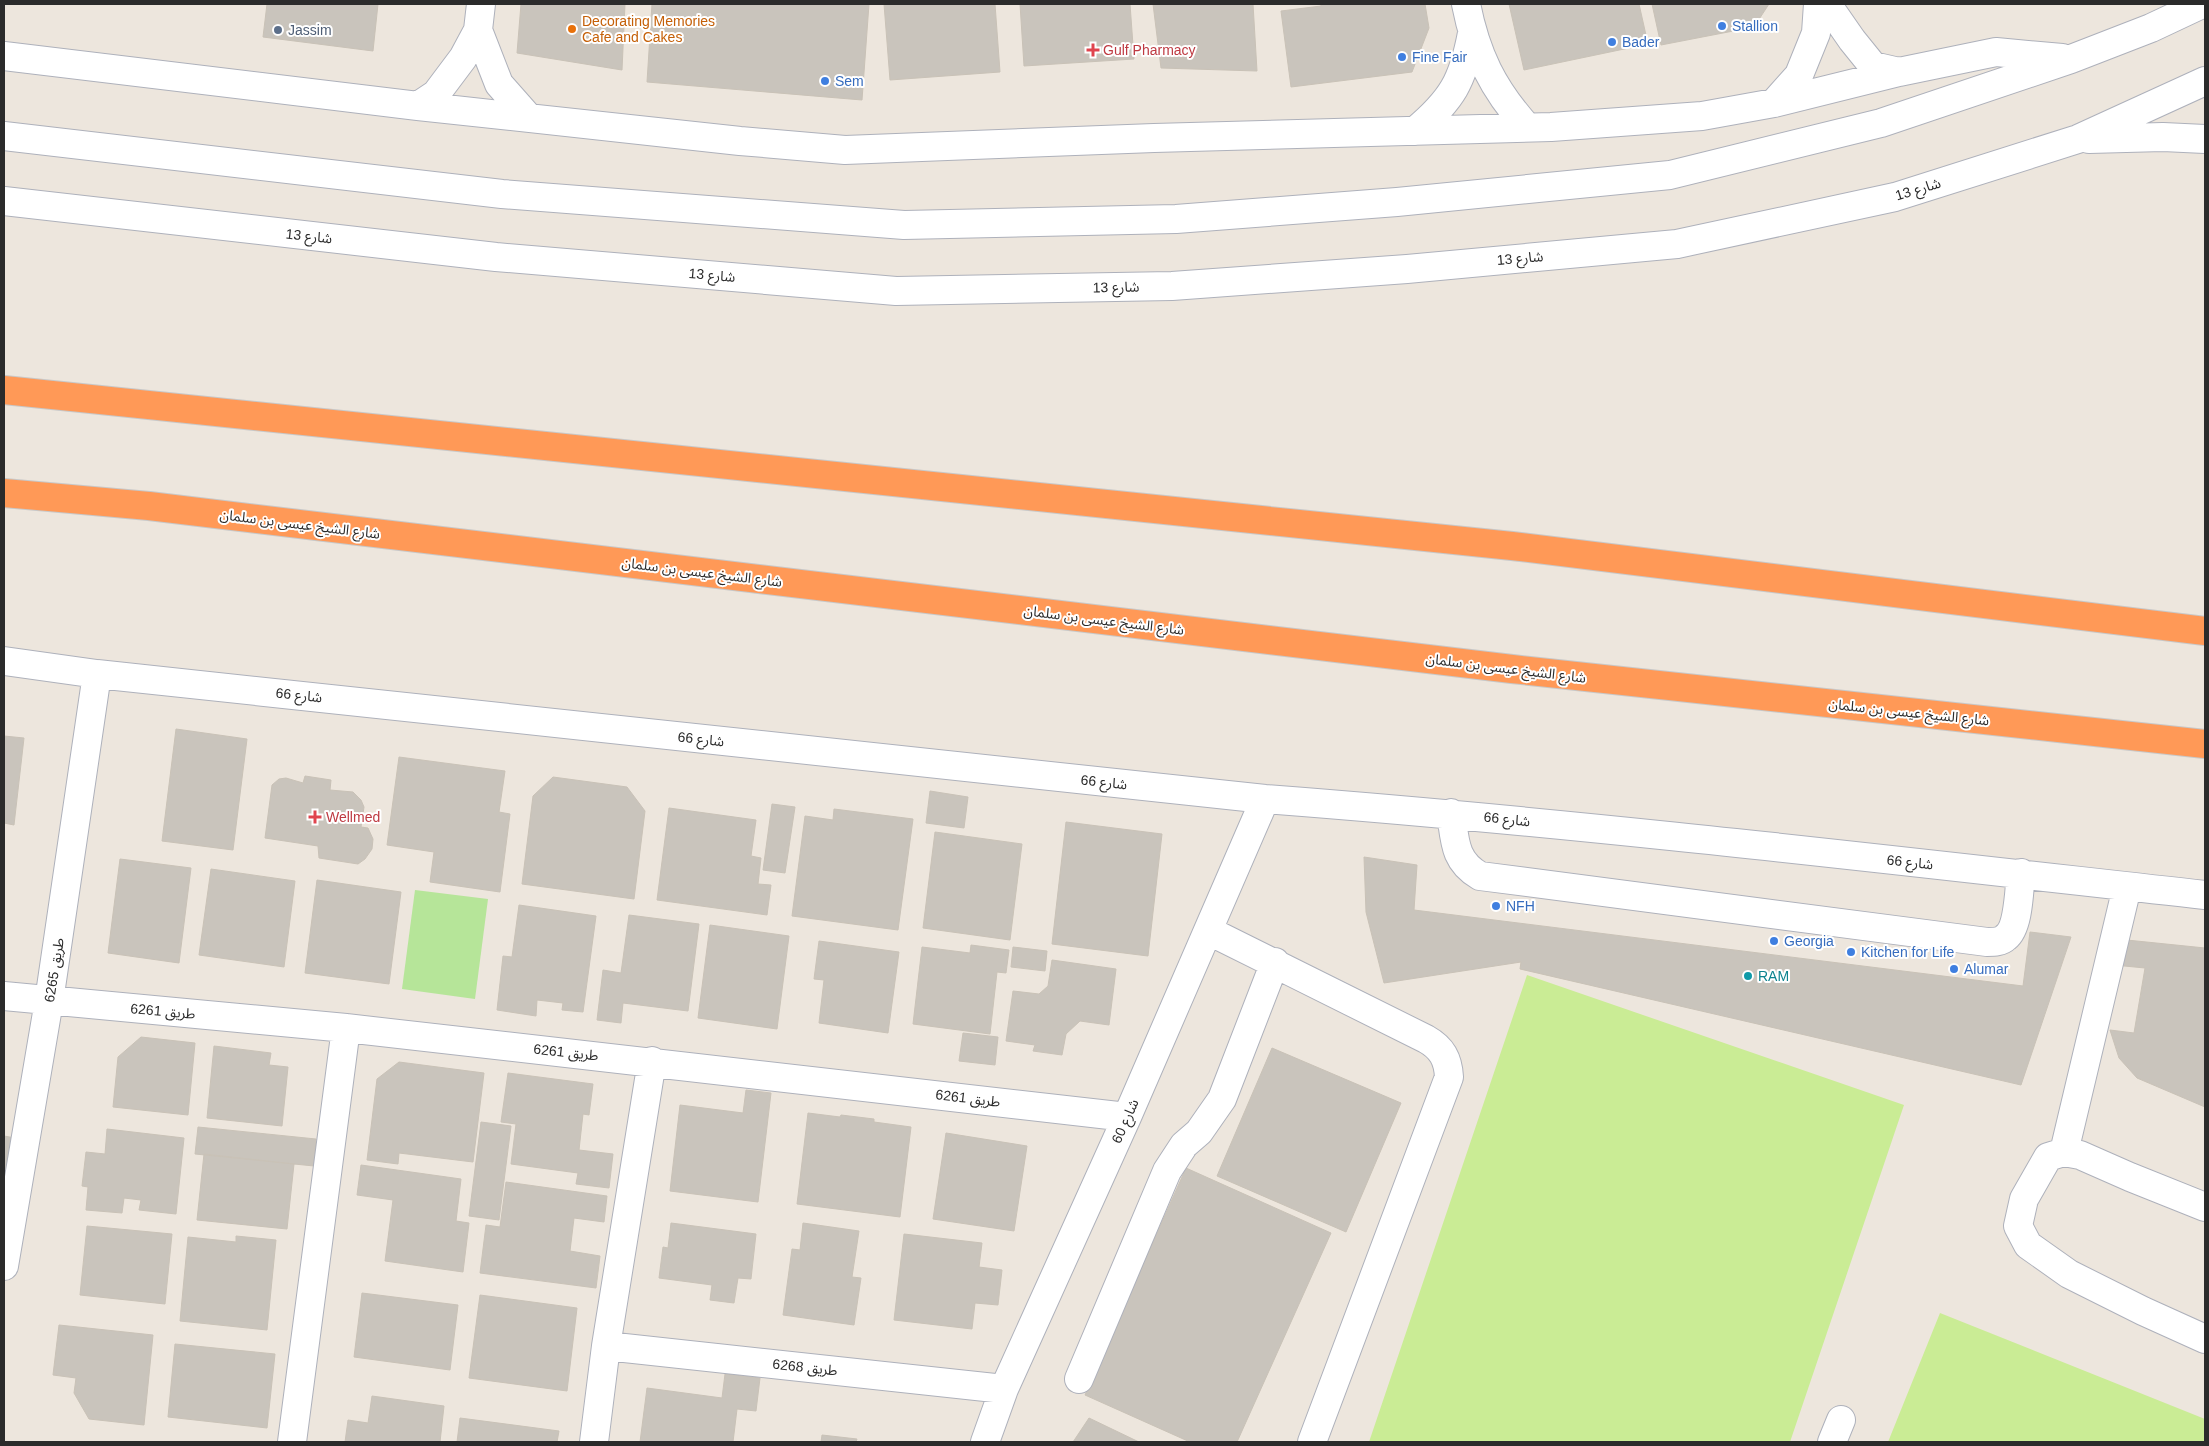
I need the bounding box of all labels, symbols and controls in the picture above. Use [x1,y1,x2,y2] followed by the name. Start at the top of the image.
[582,13,715,45] place label: Decorating Memories Cafe and Cakes
[1732,18,1778,34] place label: Stallion
[1716,20,1728,32] marker: Stallion
[288,22,332,38] place label: Jassim
[566,23,578,35] marker: Decorating Memories Cafe and Cakes
[272,24,284,36] marker: Jassim
[1622,34,1660,50] place label: Bader
[1606,36,1618,48] marker: Bader
[1103,42,1196,58] place label: Gulf Pharmacy
[1087,44,1099,56] marker: Gulf Pharmacy
[1412,49,1468,65] place label: Fine Fair
[1396,51,1408,63] marker: Fine Fair
[835,73,864,89] place label: Sem
[819,75,831,87] marker: Sem
[1893,175,1944,206] street label: شارع 13
[285,226,333,249] street label: شارع 13
[1496,248,1544,271] street label: شارع 13
[688,265,736,288] street label: شارع 13
[1092,279,1140,298] street label: شارع 13
[219,506,381,545] street label: شارع الشيخ عيسى بن سلمان
[621,554,783,593] street label: شارع الشيخ عيسى بن سلمان
[1023,602,1185,641] street label: شارع الشيخ عيسى بن سلمان
[1425,650,1587,689] street label: شارع الشيخ عيسى بن سلمان
[275,685,323,708] street label: شارع 66
[1828,696,1990,731] street label: شارع الشيخ عيسى بن سلمان
[677,729,725,752] street label: شارع 66
[1080,772,1128,795] street label: شارع 66
[326,809,380,825] place label: Wellmed
[1483,809,1531,832] street label: شارع 66
[308,810,322,824] marker: Wellmed
[1886,852,1934,875] street label: شارع 66
[1506,898,1535,914] place label: NFH
[1490,900,1502,912] marker: NFH
[1784,933,1834,949] place label: Georgia
[1768,935,1780,947] marker: Georgia
[41,937,69,1004] street label: طريق 6265
[1861,944,1955,960] place label: Kitchen for Life
[1845,946,1857,958] marker: Kitchen for Life
[1964,961,2009,977] place label: Alumar
[1948,963,1960,975] marker: Alumar
[1758,968,1789,984] place label: RAM
[1742,970,1754,982] marker: RAM
[130,1000,196,1024] street label: طريق 6261
[533,1041,599,1065] street label: طريق 6261
[934,1086,1001,1112] street label: طريق 6261
[1108,1096,1145,1147] street label: شارع 60
[772,1356,838,1380] street label: طريق 6268

